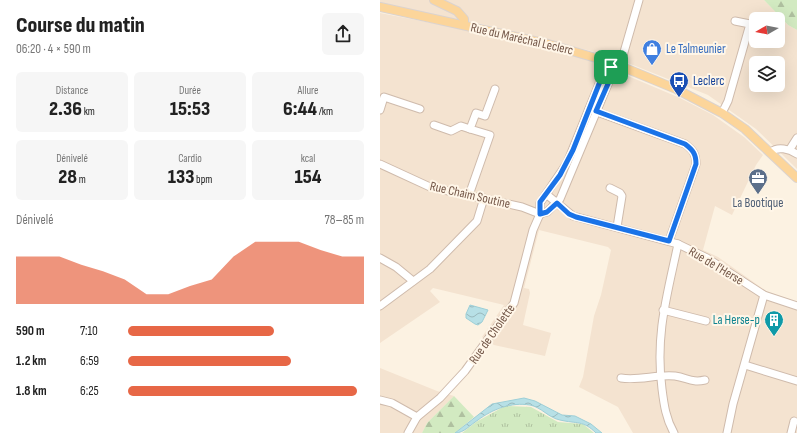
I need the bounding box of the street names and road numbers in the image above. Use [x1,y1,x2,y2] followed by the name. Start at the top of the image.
[469,19,575,59] street label: Rue du Maréchal Leclerc
[428,178,512,212] street label: Rue Chaim Soutine
[686,243,746,289] street label: Rue de l'Herse
[466,301,518,367] street label: Rue de Cholette

